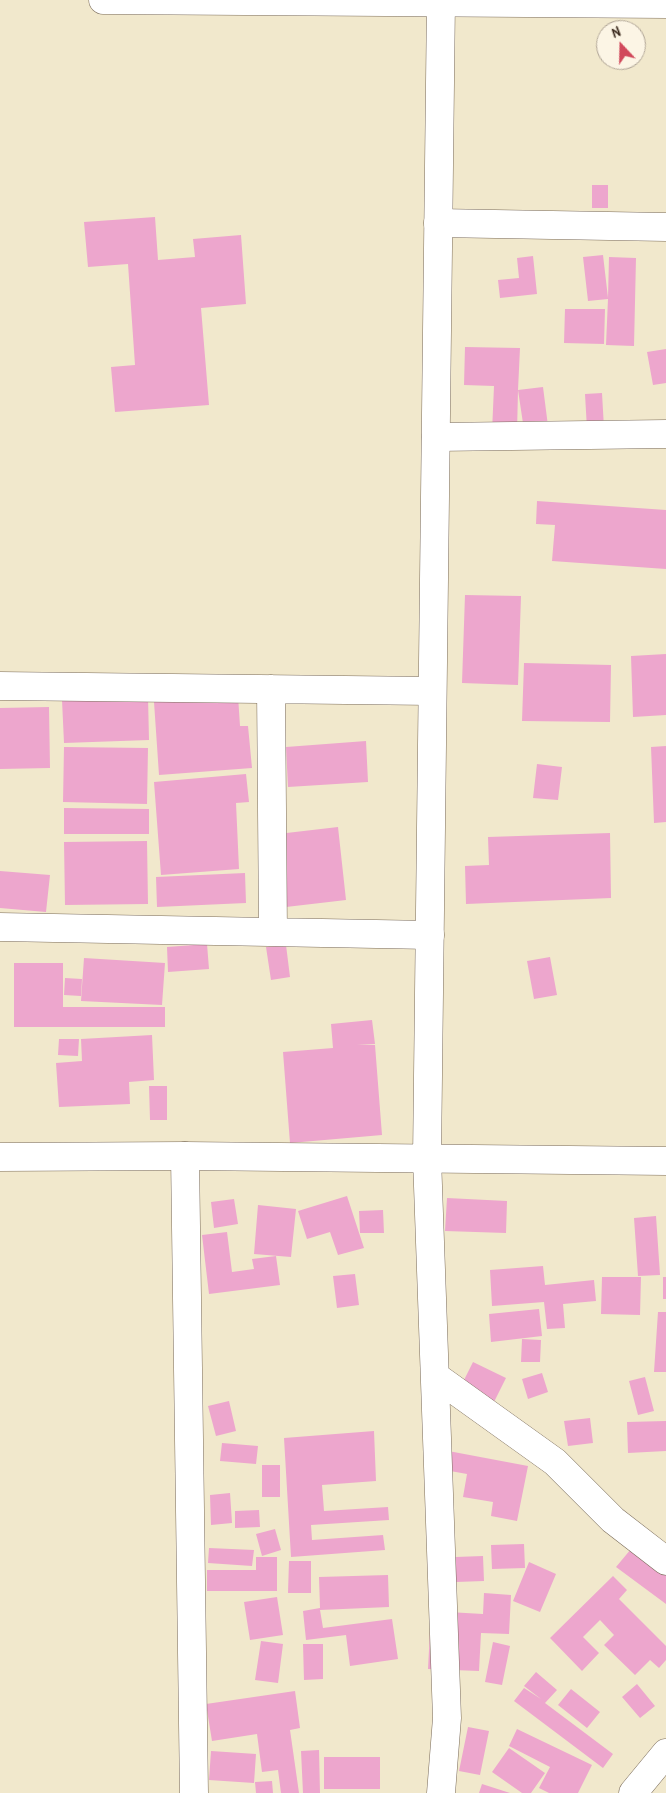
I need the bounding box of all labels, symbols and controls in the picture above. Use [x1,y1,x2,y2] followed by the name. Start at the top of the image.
[596,20,646,70] north arrow
[609,21,623,42] text: N

